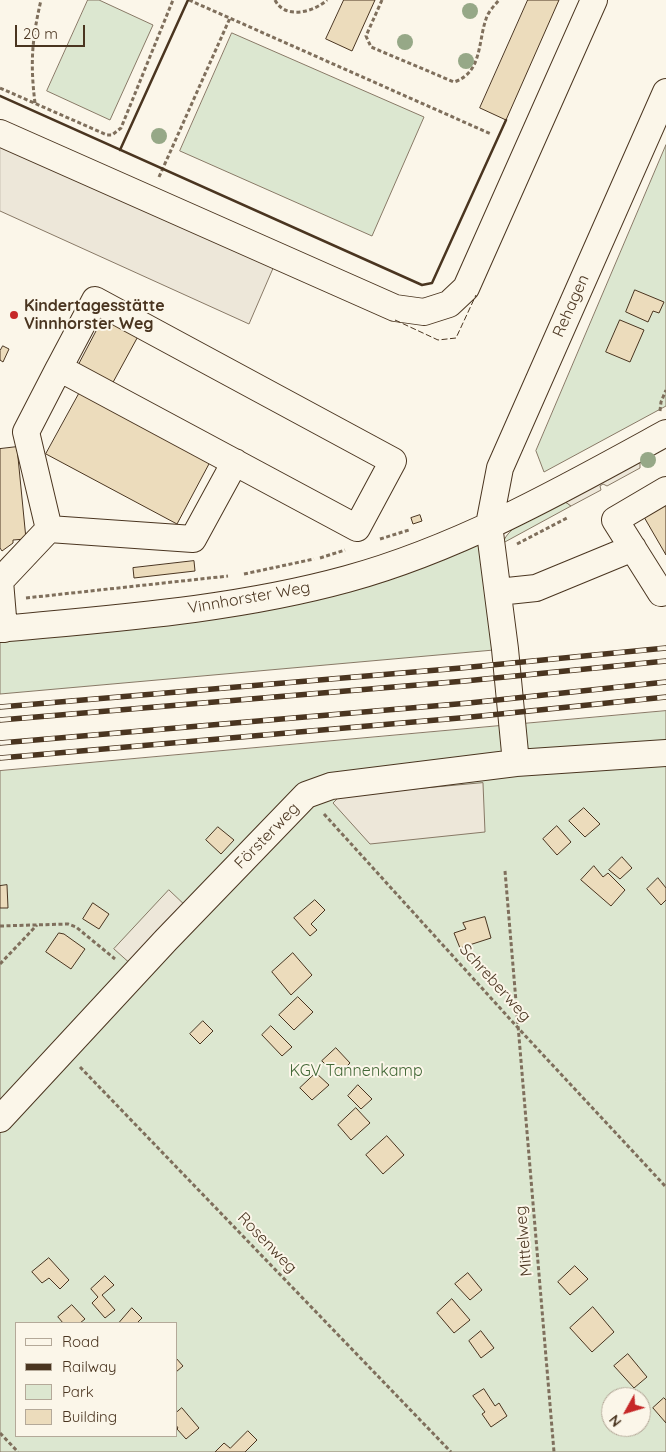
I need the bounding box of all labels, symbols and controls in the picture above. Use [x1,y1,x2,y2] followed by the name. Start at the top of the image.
[18,15,88,47] scale bar
[23,24,58,43] text: 20 m
[549,272,593,340] street label: Rehagen
[24,296,165,334] place label: Kindertagesstätte Vinnhorster Weg
[8,309,20,321] marker: Kindertagesstätte Vinnhorster Weg
[186,578,312,618] street label: Vinnhorster Weg
[231,799,303,873] street label: Försterweg
[455,940,535,1026] street label: Schreberweg
[289,1061,423,1081] park label: KGV Tannenkamp
[511,1205,537,1277] street label: Mittelweg
[233,1209,301,1277] street label: Rosenweg
[15,1322,178,1437] legend
[62,1332,99,1351] text: Road
[62,1357,117,1376] text: Railway
[62,1382,94,1401] text: Park
[601,1387,651,1437] north arrow
[62,1407,117,1426] text: Building
[605,1411,625,1430] text: N

